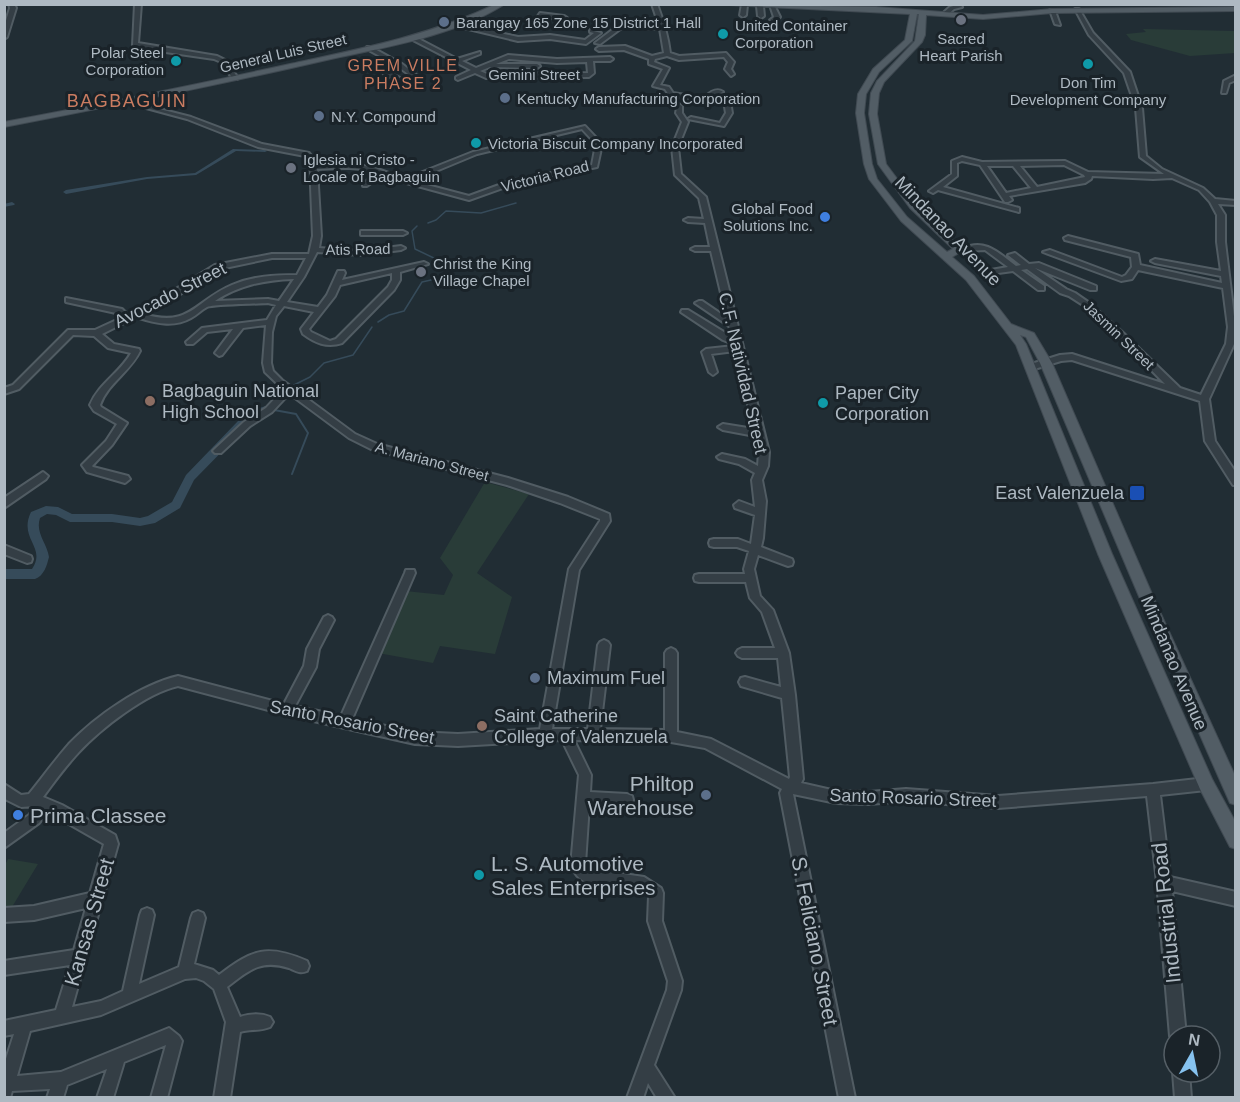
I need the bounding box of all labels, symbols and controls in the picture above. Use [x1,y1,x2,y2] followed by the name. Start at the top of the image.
[954,13,968,27] marker: Sacred Heart Parish
[456,14,701,31] place label: Barangay 165 Zone 15 District 1 Hall
[437,15,451,29] marker: Barangay 165 Zone 15 District 1 Hall
[735,17,848,51] place label: United Container Corporation
[716,27,730,41] marker: United Container Corporation
[218,30,349,76] street label: General Luis Street
[919,30,1003,64] place label: Sacred Heart Parish
[86,44,164,78] place label: Polar Steel Corporation
[169,54,183,68] marker: Polar Steel Corporation
[347,57,459,92] district label: GREM VILLE PHASE 2
[1081,57,1095,71] marker: Don Tim Development Company
[488,66,581,83] street label: Gemini Street
[1010,74,1167,108] place label: Don Tim Development Company
[517,90,760,107] place label: Kentucky Manufacturing Corporation
[67,91,187,111] district label: BAGBAGUIN
[498,91,512,105] marker: Kentucky Manufacturing Corporation
[331,108,436,125] place label: N.Y. Compound
[312,109,326,123] marker: N.Y. Compound
[488,135,743,152] place label: Victoria Biscuit Company Incorporated
[469,136,483,150] marker: Victoria Biscuit Company Incorporated
[303,151,440,185] place label: Iglesia ni Cristo - Locale of Bagbaguin
[499,157,591,195] street label: Victoria Road
[284,161,298,175] marker: Iglesia ni Cristo - Locale of Bagbaguin
[891,172,1005,290] street label: Mindanao Avenue
[723,200,813,234] place label: Global Food Solutions Inc.
[818,210,832,224] marker: Global Food Solutions Inc.
[325,240,391,258] street label: Atis Road
[433,255,531,289] place label: Christ the King Village Chapel
[111,258,229,332] street label: Avocado Street
[414,265,428,279] marker: Christ the King Village Chapel
[715,290,771,456] street label: C.F. Natividad Street
[1080,297,1158,374] street label: Jasmin Street
[162,381,319,422] place label: Bagbaguin National High School
[835,383,929,424] place label: Paper City Corporation
[143,394,157,408] marker: Bagbaguin National High School
[816,396,830,410] marker: Paper City Corporation
[373,438,491,485] street label: A. Mariano Street
[995,483,1125,503] place label: East Valenzuela
[1128,484,1146,502] marker: East Valenzuela
[1137,593,1211,733] street label: Mindanao Avenue
[547,668,665,688] place label: Maximum Fuel
[528,671,542,685] marker: Maximum Fuel
[268,696,436,748] street label: Santo Rosario Street
[494,706,669,747] place label: Saint Catherine College of Valenzuela
[475,719,489,733] marker: Saint Catherine College of Valenzuela
[587,772,694,819] place label: Philtop Warehouse
[829,785,997,811] street label: Santo Rosario Street
[699,788,713,802] marker: Philtop Warehouse
[30,804,167,827] place label: Prima Classee
[11,808,25,822] marker: Prima Classee
[1147,842,1185,984] street label: Industrial Road
[491,852,656,899] place label: L. S. Automotive Sales Enterprises
[60,855,118,989] street label: Kansas Street
[787,855,843,1028] street label: S. Feliciano Street
[472,868,486,882] marker: L. S. Automotive Sales Enterprises
[1162,1024,1222,1084] north arrow
[1187,1030,1201,1049] text: N

